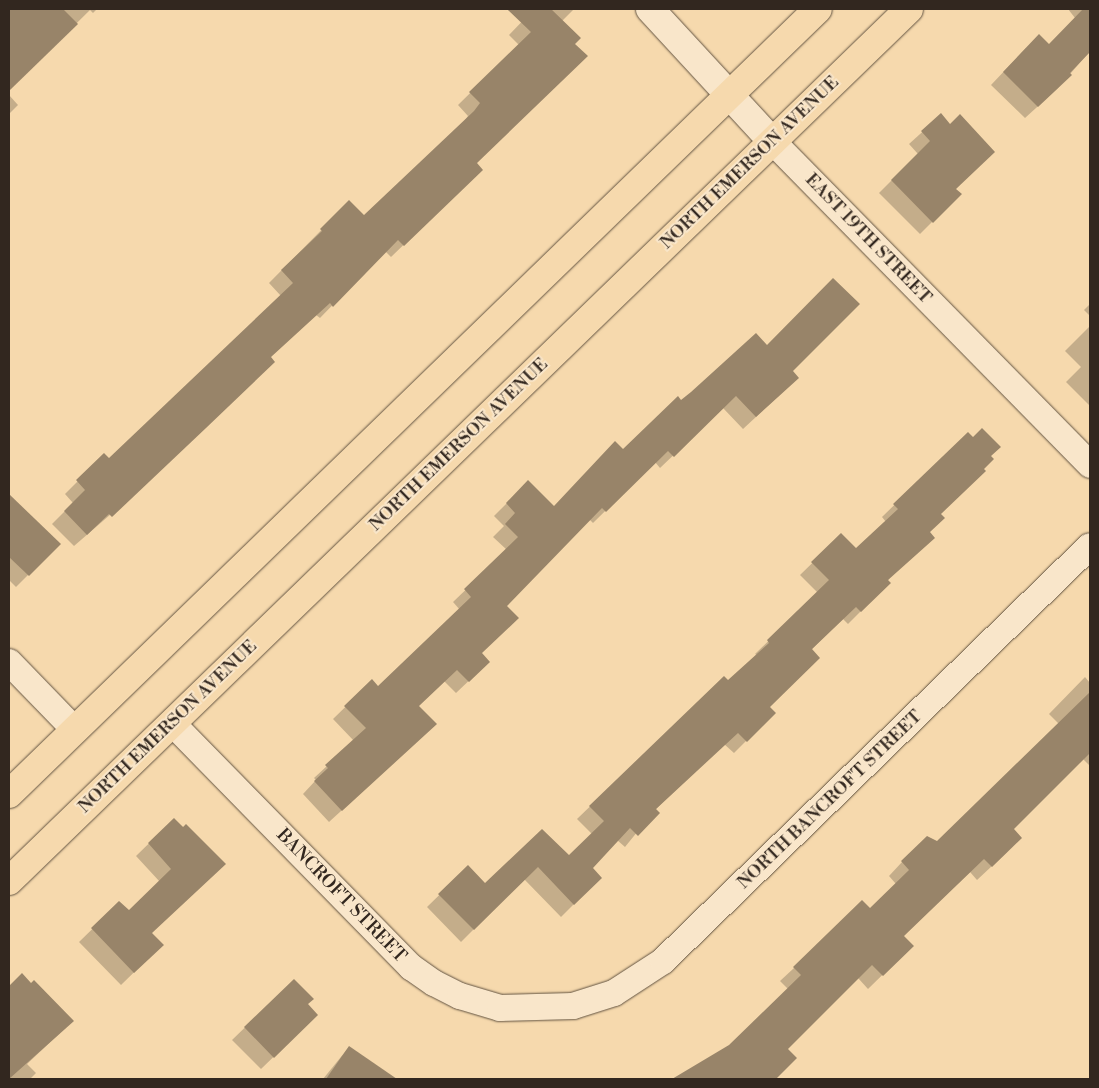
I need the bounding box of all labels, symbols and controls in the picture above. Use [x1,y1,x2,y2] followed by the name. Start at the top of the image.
[656,72,844,254] street label: NORTH EMERSON AVENUE
[800,169,936,309] street label: EAST 19TH STREET
[365,354,553,536] street label: NORTH EMERSON AVENUE
[74,636,262,818] street label: NORTH EMERSON AVENUE
[733,706,927,894] street label: NORTH BANCROFT STREET
[272,825,410,967] street label: BANCROFT STREET

